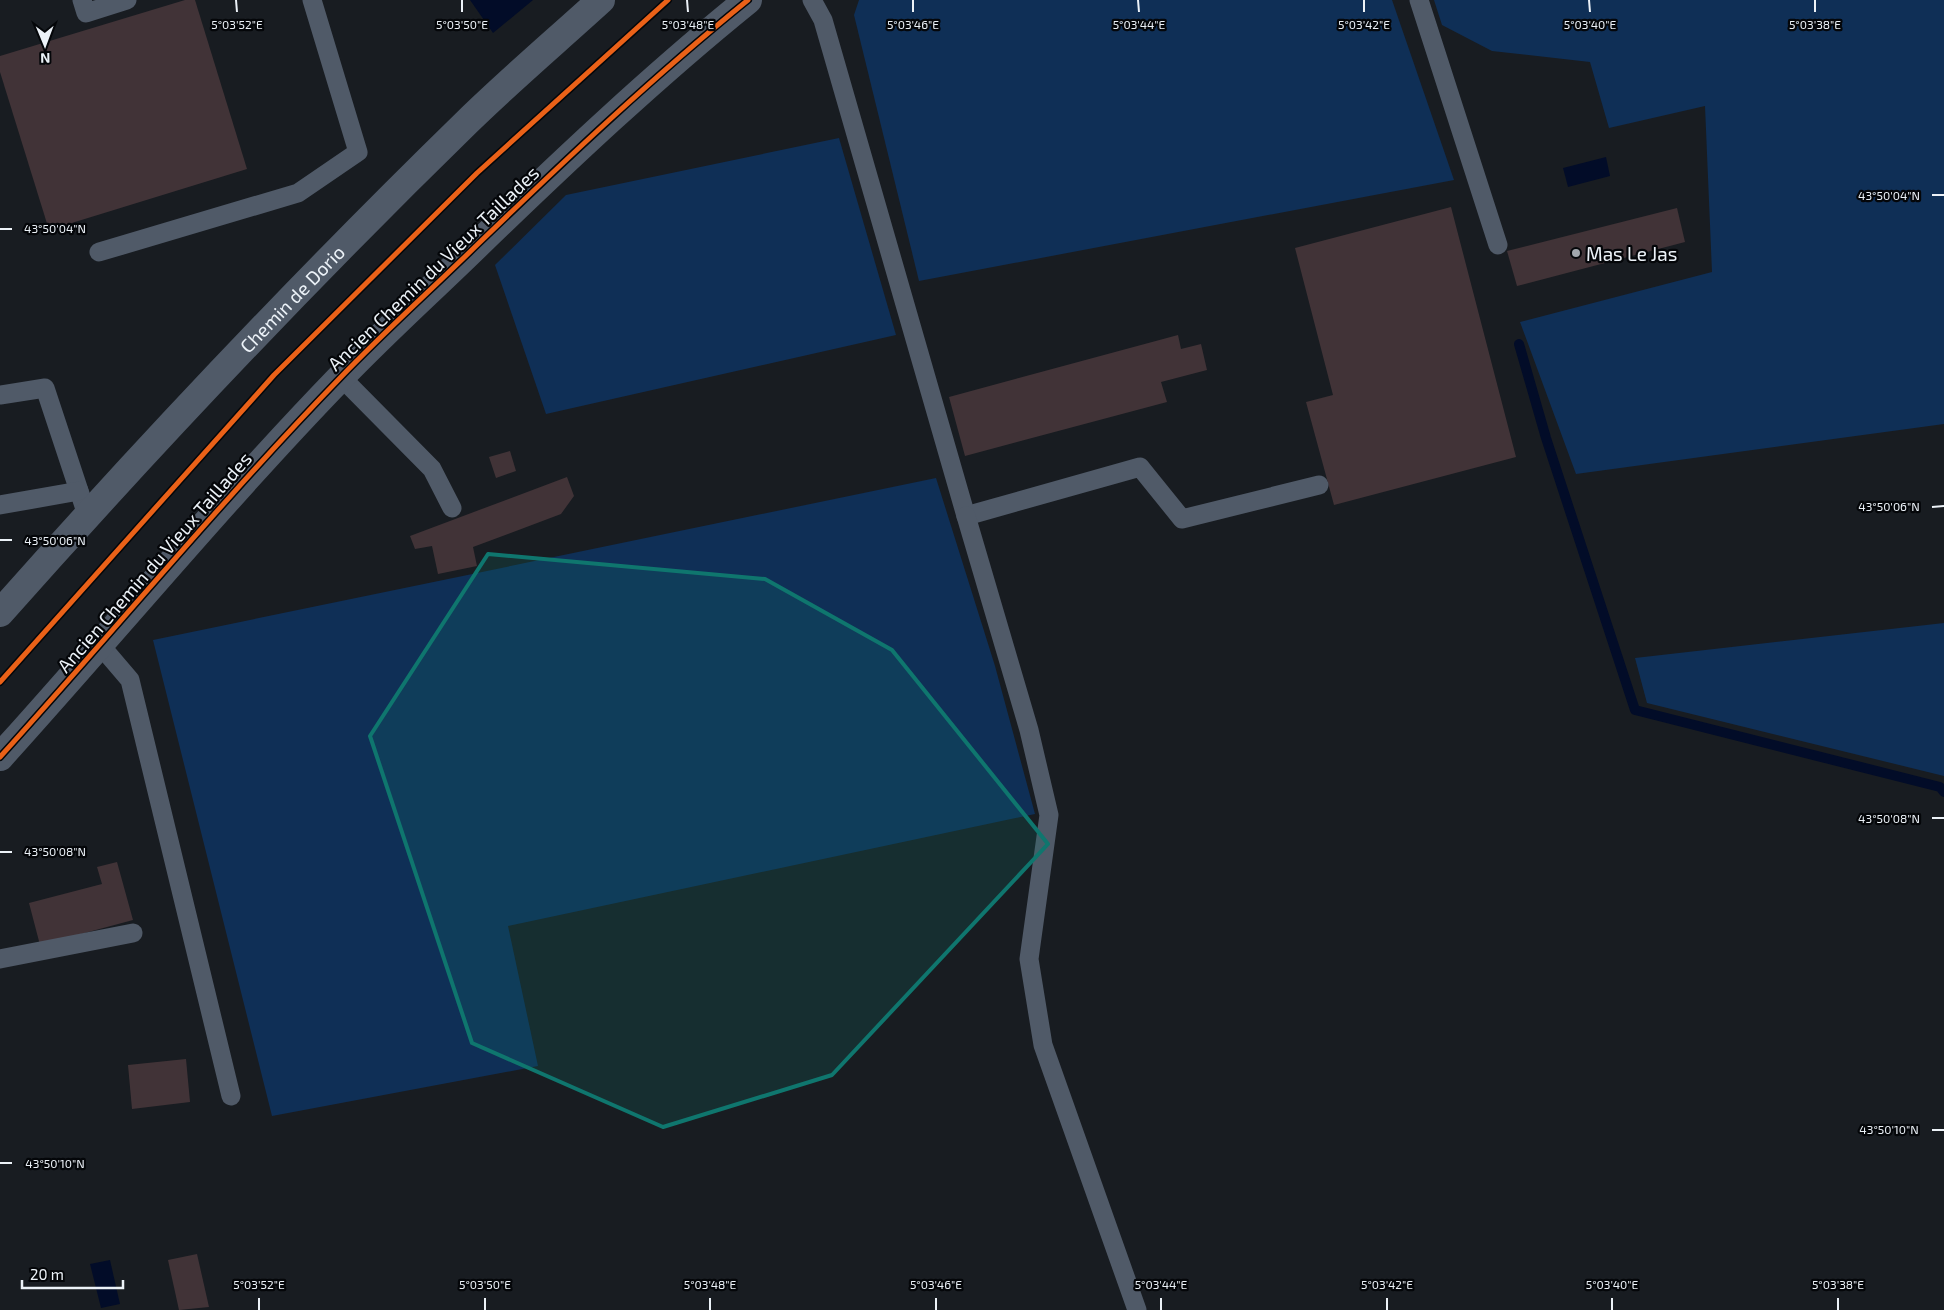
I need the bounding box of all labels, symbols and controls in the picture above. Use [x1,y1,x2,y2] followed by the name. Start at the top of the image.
[211,17,263,31] text: 5°03'52"E
[436,17,488,31] text: 5°03'50"E
[662,17,715,31] text: 5°03'48"E
[887,17,939,31] text: 5°03'46"E
[1113,17,1166,31] text: 5°03'44"E
[1338,17,1390,31] text: 5°03'42"E
[1564,17,1617,31] text: 5°03'40"E
[1789,17,1841,31] text: 5°03'38"E
[20,20,70,70] north arrow
[40,50,50,67] text: N
[323,161,543,375] street label: Ancien Chemin du Vieux Taillades
[1858,188,1920,202] text: 43°50'04"N
[24,221,86,235] text: 43°50'04"N
[234,240,349,357] street label: Chemin de Dorio
[1586,242,1677,265] place label: Mas Le Jas
[1570,247,1582,259] marker: Mas Le Jas
[52,447,256,677] street label: Ancien Chemin du Vieux Taillades
[1858,499,1920,513] text: 43°50'06"N
[24,533,86,547] text: 43°50'06"N
[1858,811,1920,825] text: 43°50'08"N
[24,844,86,858] text: 43°50'08"N
[1859,1122,1919,1136] text: 43°50'10"N
[25,1156,85,1170] text: 43°50'10"N
[22,1258,124,1290] scale bar
[30,1265,64,1283] text: 20 m
[233,1277,285,1291] text: 5°03'52"E
[459,1277,511,1291] text: 5°03'50"E
[684,1277,737,1291] text: 5°03'48"E
[910,1277,962,1291] text: 5°03'46"E
[1135,1277,1188,1291] text: 5°03'44"E
[1361,1277,1413,1291] text: 5°03'42"E
[1586,1277,1639,1291] text: 5°03'40"E
[1812,1277,1864,1291] text: 5°03'38"E

